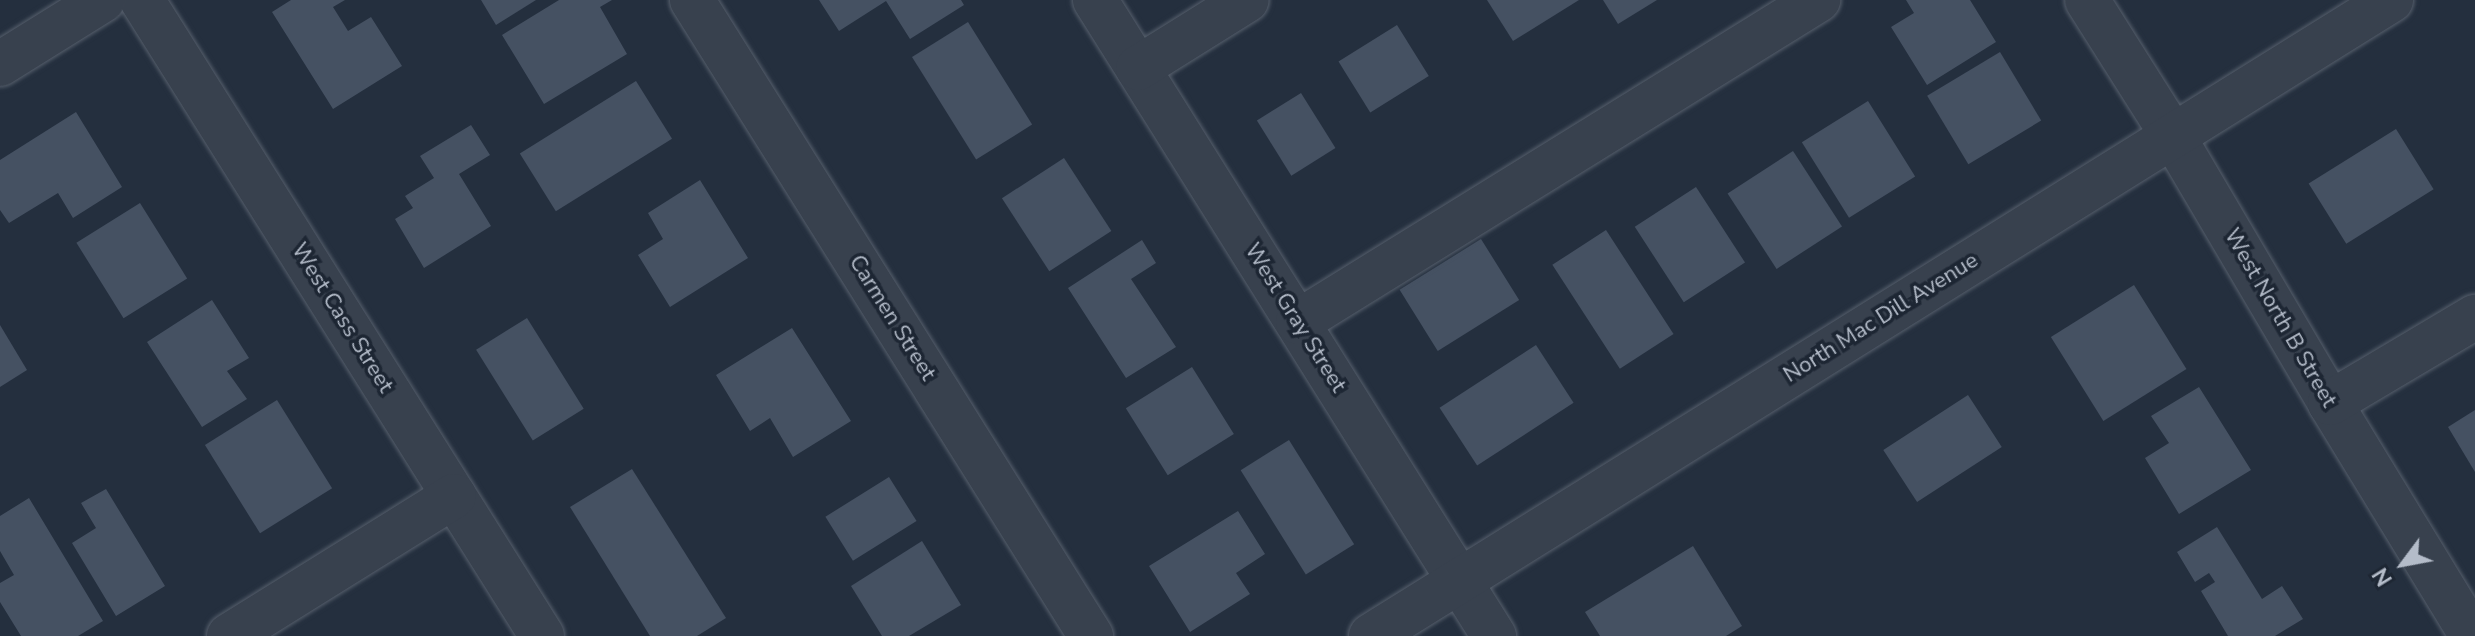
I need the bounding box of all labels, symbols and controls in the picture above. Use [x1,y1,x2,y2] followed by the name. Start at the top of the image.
[2218,224,2342,412] street label: West North B Street
[285,238,399,398] street label: West Cass Street
[1239,239,1351,397] street label: West Gray Street
[1779,247,1983,389] street label: North Mac Dill Avenue
[843,251,941,385] street label: Carmen Street
[2363,524,2443,604] north arrow
[2366,562,2400,592] text: N

